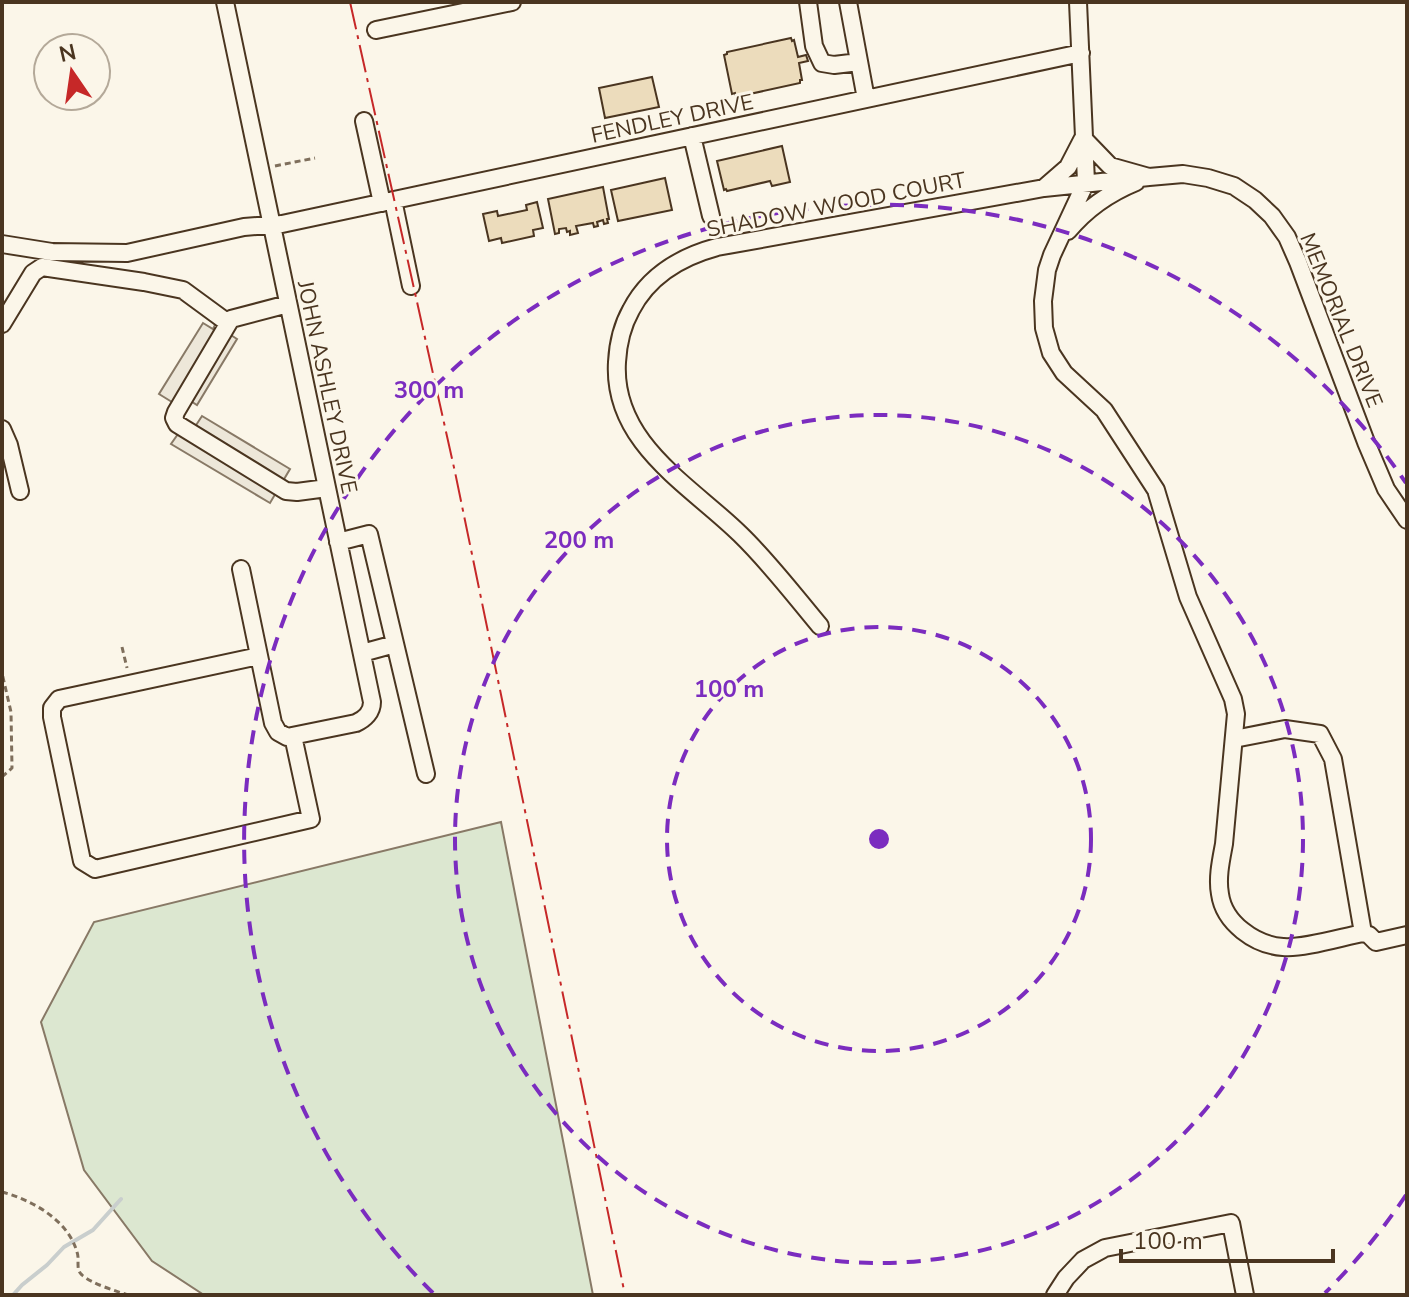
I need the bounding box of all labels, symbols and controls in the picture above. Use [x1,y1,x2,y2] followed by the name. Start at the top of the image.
[32,32,112,112] north arrow
[56,37,79,70] text: N
[588,87,756,151] street label: FENDLEY DRIVE
[704,165,969,245] street label: SHADOW WOOD COURT
[1292,229,1390,412] street label: MEMORIAL DRIVE
[290,277,364,496] street label: JOHN ASHLEY DRIVE
[394,374,464,406] text: 300 m
[544,524,614,556] text: 200 m
[694,673,764,705] text: 100 m
[865,825,893,853] centre of rings
[1121,1213,1333,1263] scale bar
[1133,1225,1203,1257] text: 100 m

